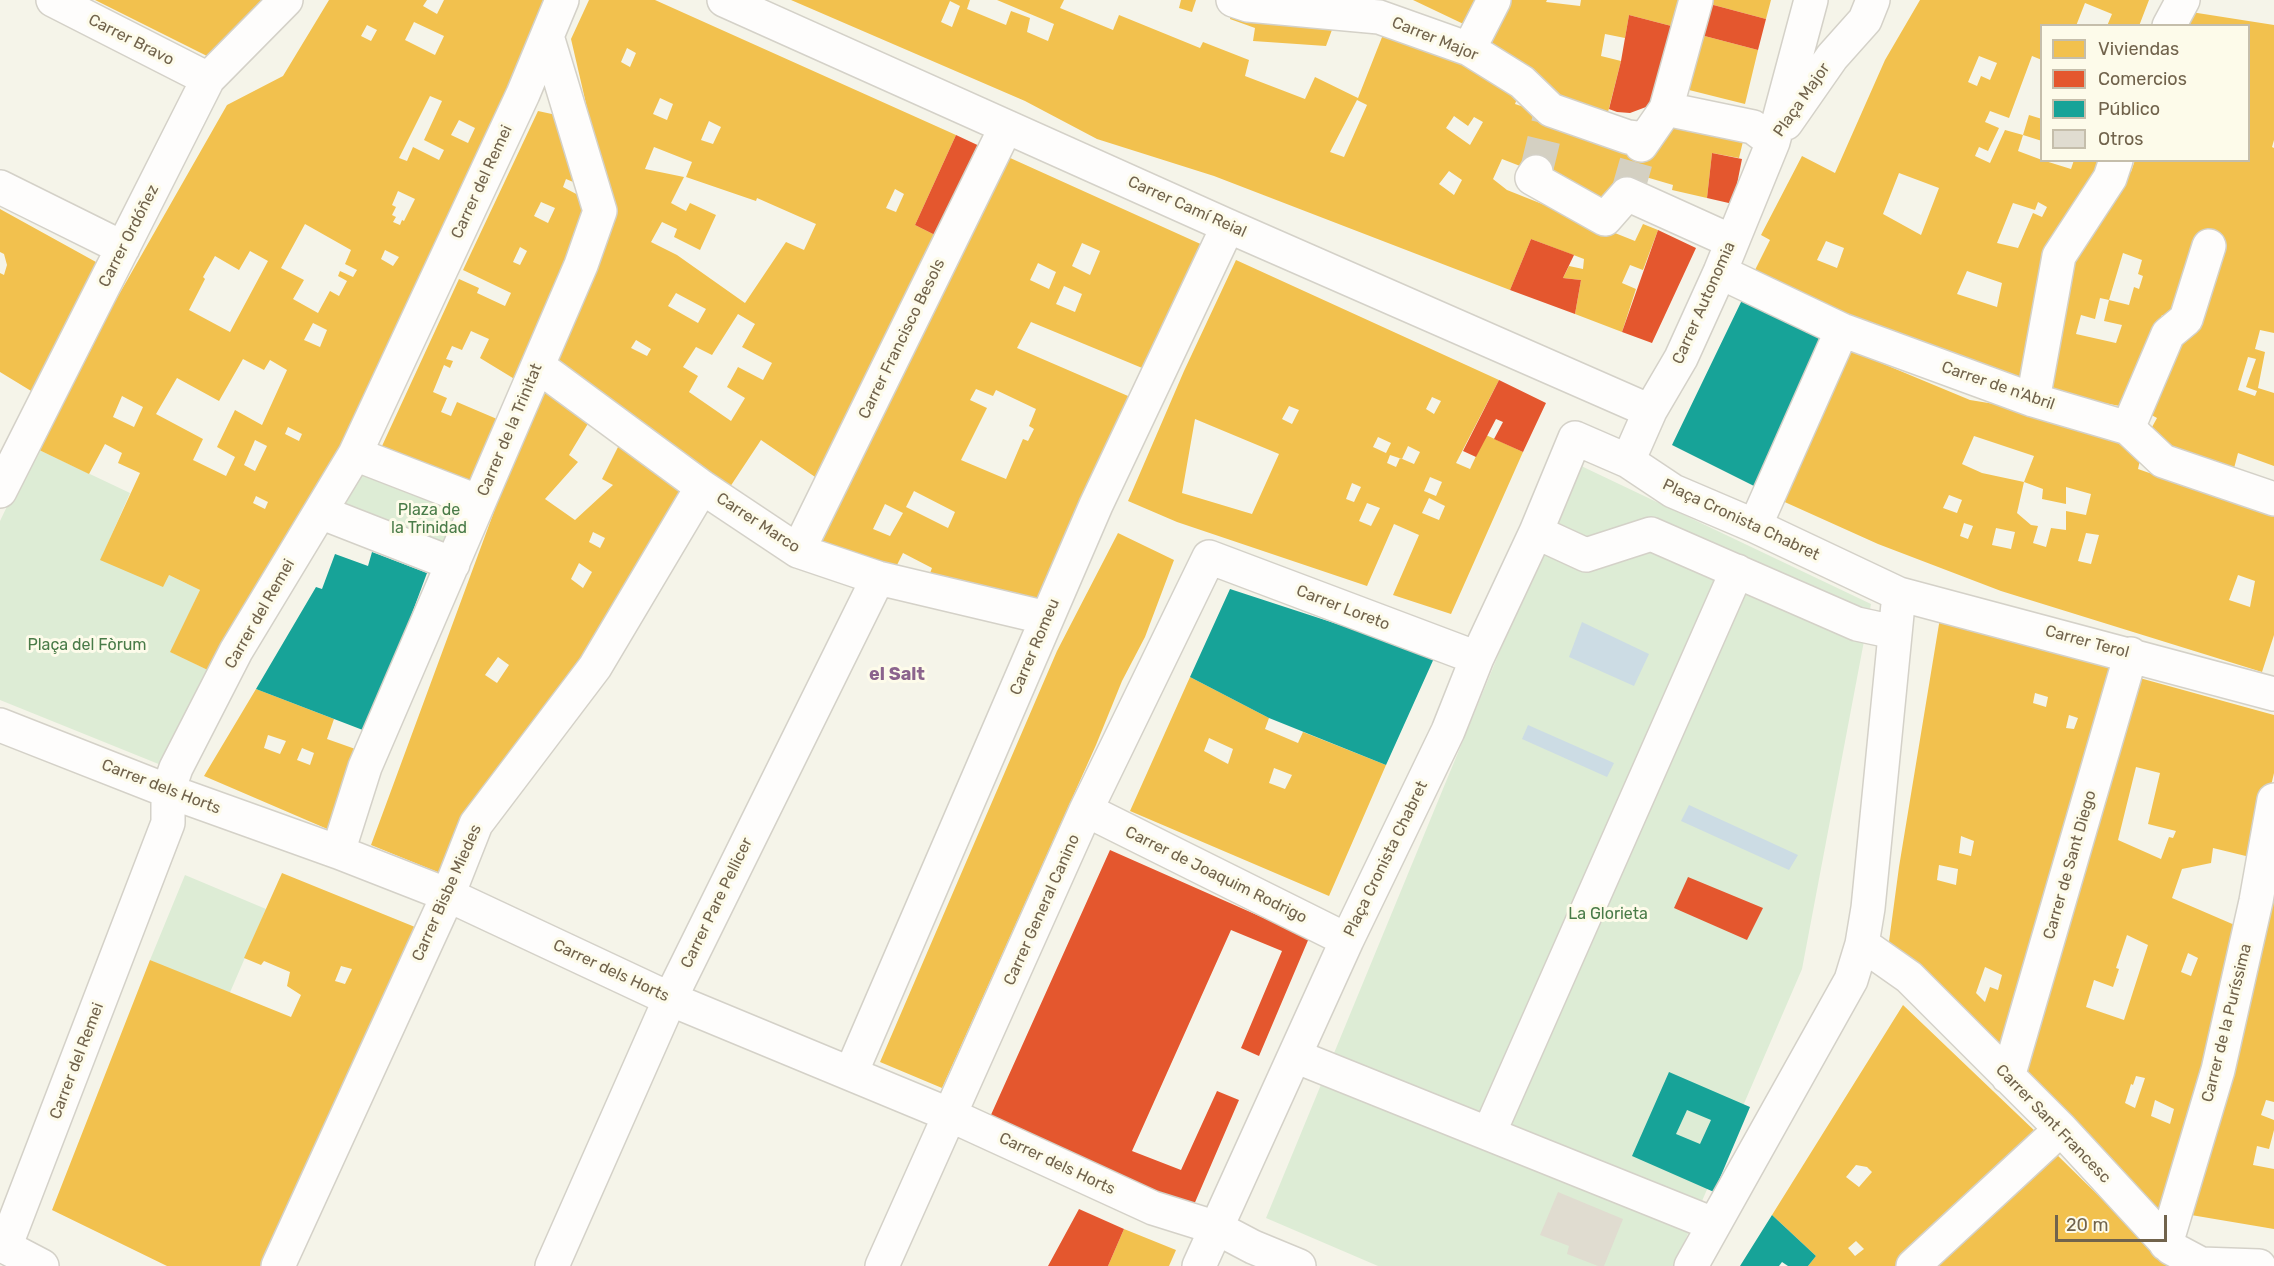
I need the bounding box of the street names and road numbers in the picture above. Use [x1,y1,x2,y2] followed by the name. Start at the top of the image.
[85,10,177,70] street label: Carrer Bravo
[1389,13,1481,65] street label: Carrer Major
[1770,59,1834,141] street label: Plaça Major
[447,122,517,242] street label: Carrer del Remei
[1125,172,1249,242] street label: Carrer Camí Reial
[95,181,163,291] street label: Carrer Ordóñez
[1668,239,1740,367] street label: Carrer Autonomia
[855,256,949,422] street label: Carrer Francisco Besols
[1939,358,2057,414] street label: Carrer de n'Abril
[473,361,547,499] street label: Carrer de la Trinitat
[1659,475,1823,565] street label: Plaça Cronista Chabret
[713,489,803,557] street label: Carrer Marco
[221,556,299,672] street label: Carrer del Remei
[1293,581,1393,635] street label: Carrer Loreto
[1006,596,1064,698] street label: Carrer Romeu
[2043,622,2131,662] street label: Carrer Terol
[99,755,223,819] street label: Carrer dels Horts
[1340,778,1432,940] street label: Plaça Cronista Chabret
[2040,788,2100,942] street label: Carrer de Sant Diego
[408,822,486,964] street label: Carrer Bisbe Miedes
[1122,823,1310,927] street label: Carrer de Joaquim Rodrigo
[1000,831,1084,989] street label: Carrer General Canino
[677,835,757,971] street label: Carrer Pare Pellicer
[550,936,672,1006] street label: Carrer dels Horts
[2198,942,2256,1104] street label: Carrer de la Puríssima
[46,1000,108,1122] street label: Carrer del Remei
[1991,1061,2115,1187] street label: Carrer Sant Francesc
[996,1129,1118,1199] street label: Carrer dels Horts

